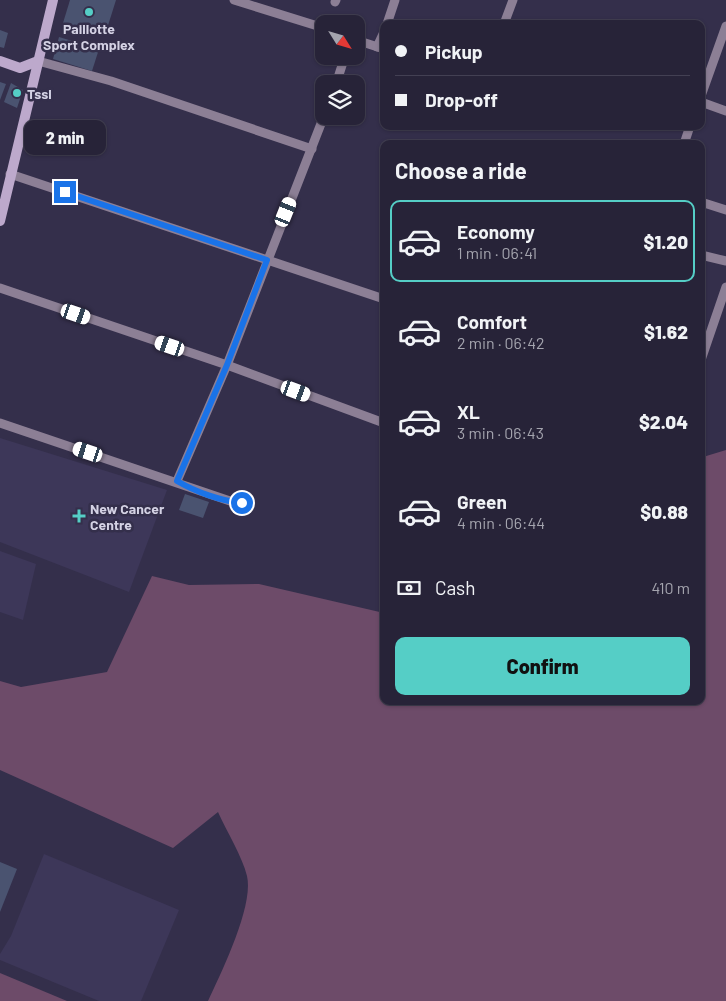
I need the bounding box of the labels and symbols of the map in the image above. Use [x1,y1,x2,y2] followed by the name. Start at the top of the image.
[83,6,95,18] marker: Paillotte Sport Complex
[315,15,365,65] north arrow
[43,20,135,53] place label: Paillotte Sport Complex
[27,85,52,102] place label: Tssl
[11,87,23,99] marker: Tssl
[24,120,106,154] callout: 2 min
[54,181,76,203] route end
[273,195,298,229] car
[59,302,92,326] car
[153,334,186,358] car
[279,379,312,403] car
[71,440,104,464] car
[231,492,253,514] route start
[90,500,165,533] place label: New Cancer Centre
[72,509,86,523] marker: New Cancer Centre

